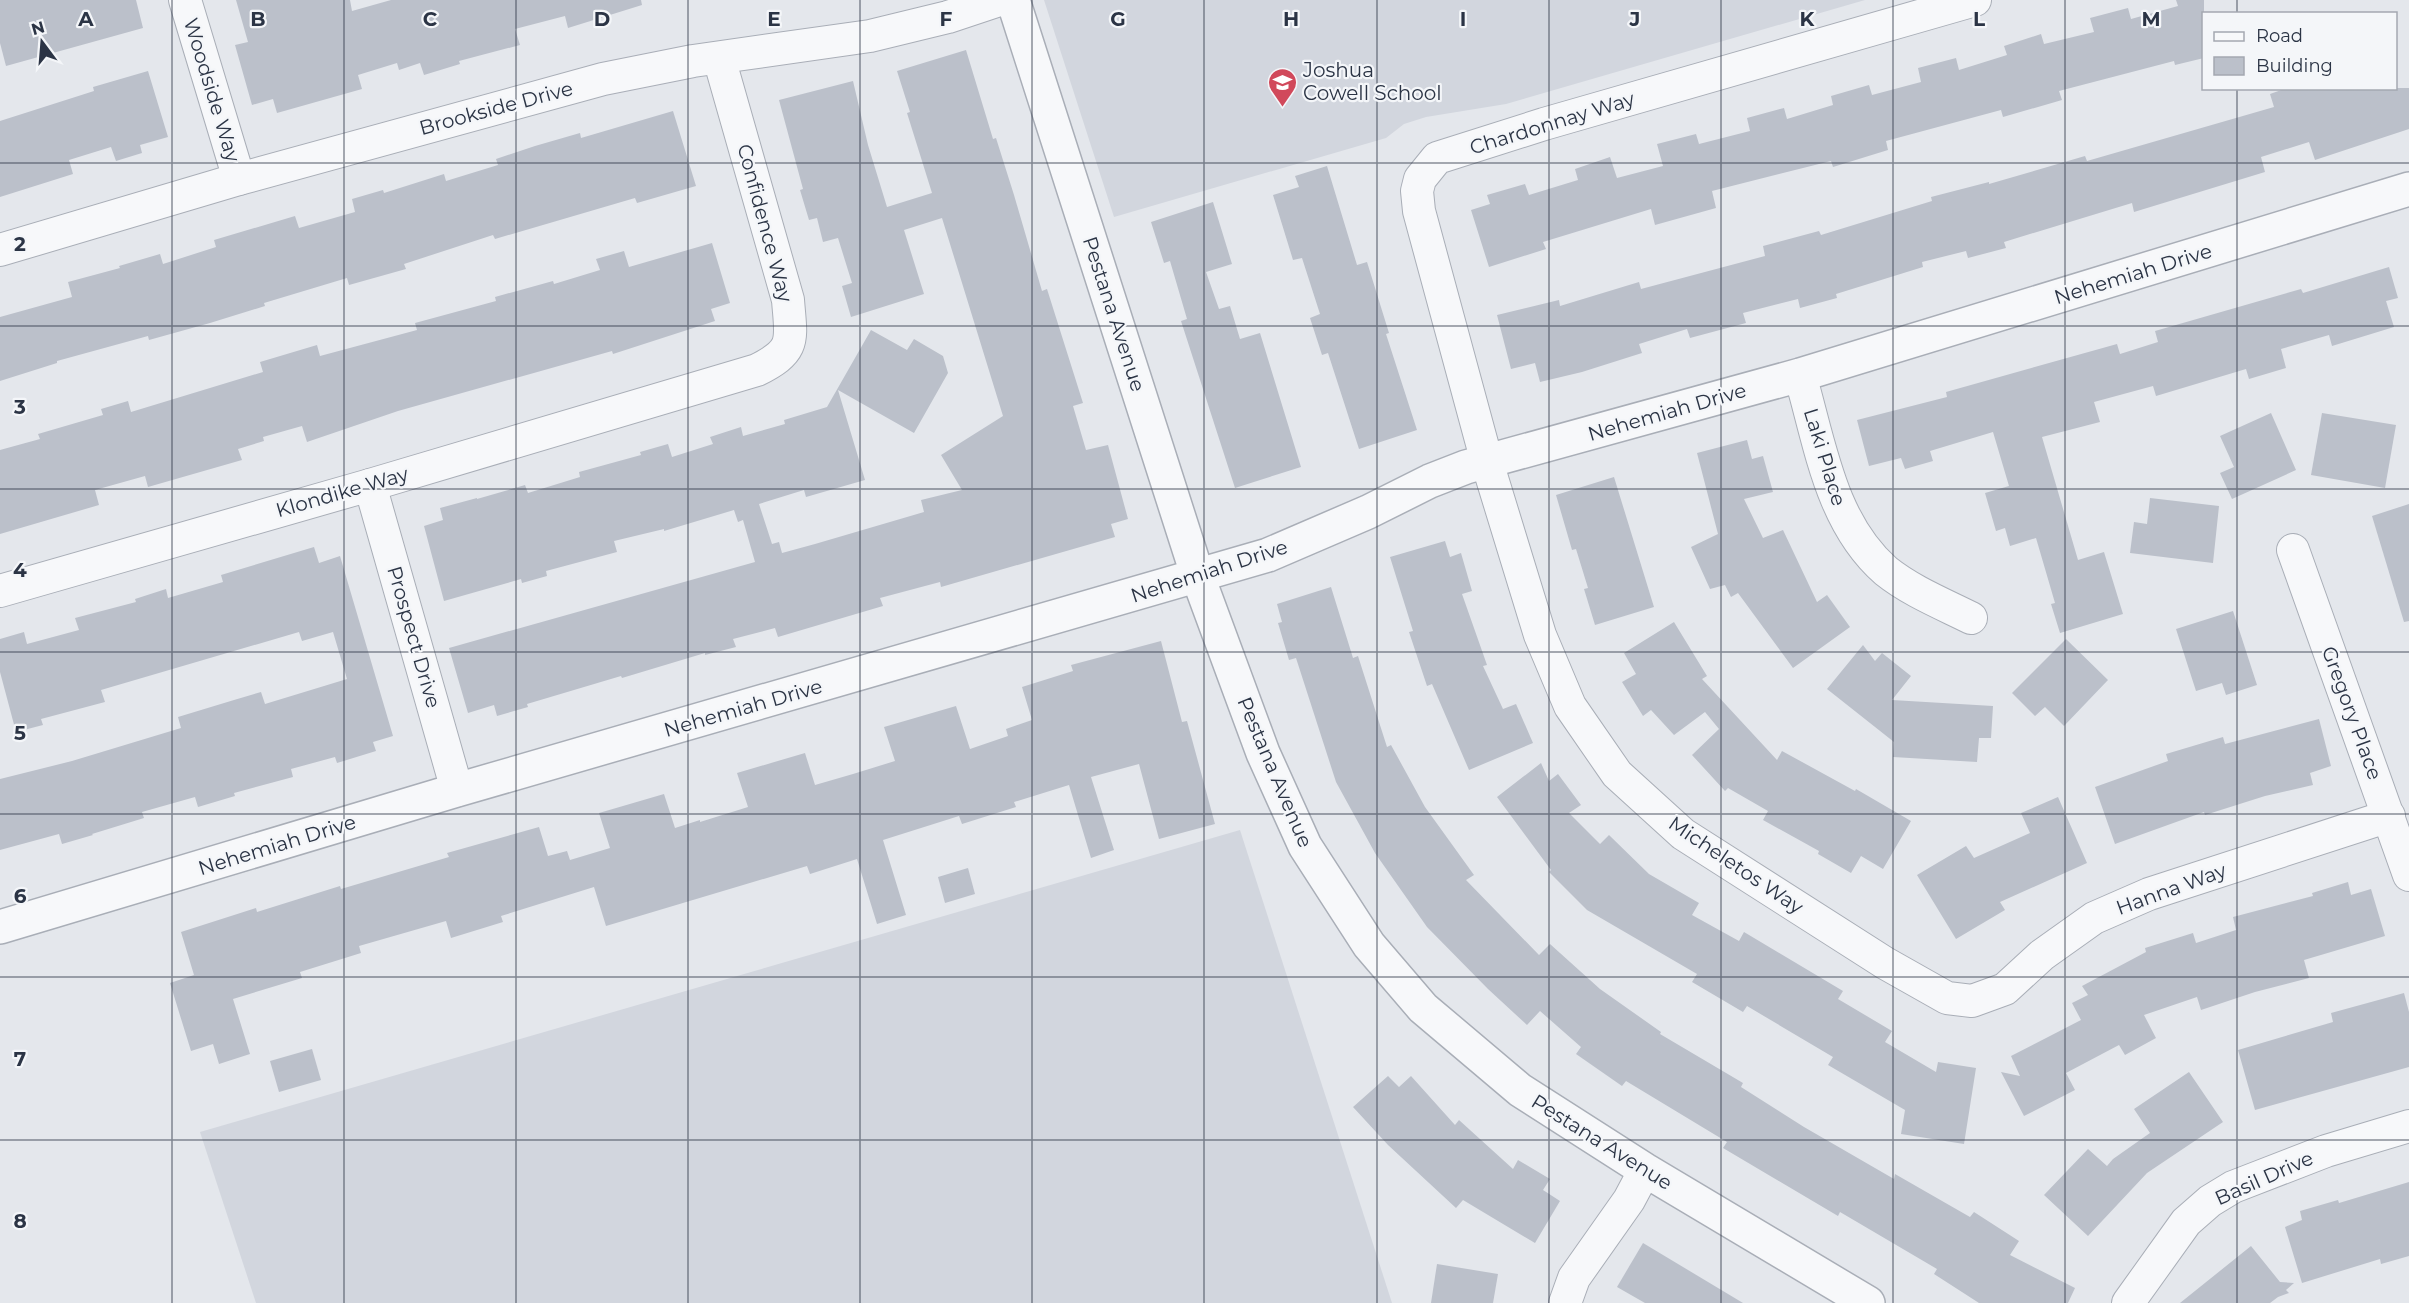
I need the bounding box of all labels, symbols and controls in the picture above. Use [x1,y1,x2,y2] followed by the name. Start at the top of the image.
[77,7,94,31] text: A
[250,7,266,31] text: B
[423,7,438,31] text: C
[594,7,610,31] text: D
[767,7,781,31] text: E
[940,7,953,31] text: F
[1110,7,1126,31] text: G
[1283,7,1299,31] text: H
[1460,7,1466,31] text: I
[1629,7,1640,31] text: J
[1800,7,1816,31] text: K
[1973,7,1985,31] text: L
[2141,7,2161,31] text: M
[12,12,72,72] north arrow
[2202,12,2397,90] legend
[179,15,245,165] street label: Woodside Way
[29,17,47,39] text: N
[2256,25,2303,47] text: Road
[2256,55,2333,77] text: Building
[1302,58,1442,105] place label: Joshua Cowell School
[1266,66,1298,108] school or university icon: Joshua Cowell School
[417,76,575,140] street label: Brookside Drive
[1467,86,1638,160] street label: Chardonnay Way
[732,141,798,305] street label: Confidence Way
[14,232,26,256] text: 2
[1078,233,1150,395] street label: Pestana Avenue
[2051,239,2215,309] street label: Nehemiah Drive
[1585,378,1749,446] street label: Nehemiah Drive
[13,395,26,419] text: 3
[1799,405,1851,509] street label: Laki Place
[273,462,411,522] street label: Klondike Way
[1128,534,1290,608] street label: Nehemiah Drive
[13,558,27,582] text: 4
[382,563,446,711] street label: Prospect Drive
[2317,643,2387,783] street label: Gregory Place
[661,674,825,742] street label: Nehemiah Drive
[1232,693,1318,851] street label: Pestana Avenue
[14,721,26,745] text: 5
[195,810,359,880] street label: Nehemiah Drive
[1664,811,1808,919] street label: Micheletos Way
[2113,858,2230,920] street label: Hanna Way
[14,884,27,908] text: 6
[14,1047,26,1071] text: 7
[1527,1089,1677,1195] street label: Pestana Avenue
[2211,1146,2317,1210] street label: Basil Drive
[13,1209,27,1233] text: 8

